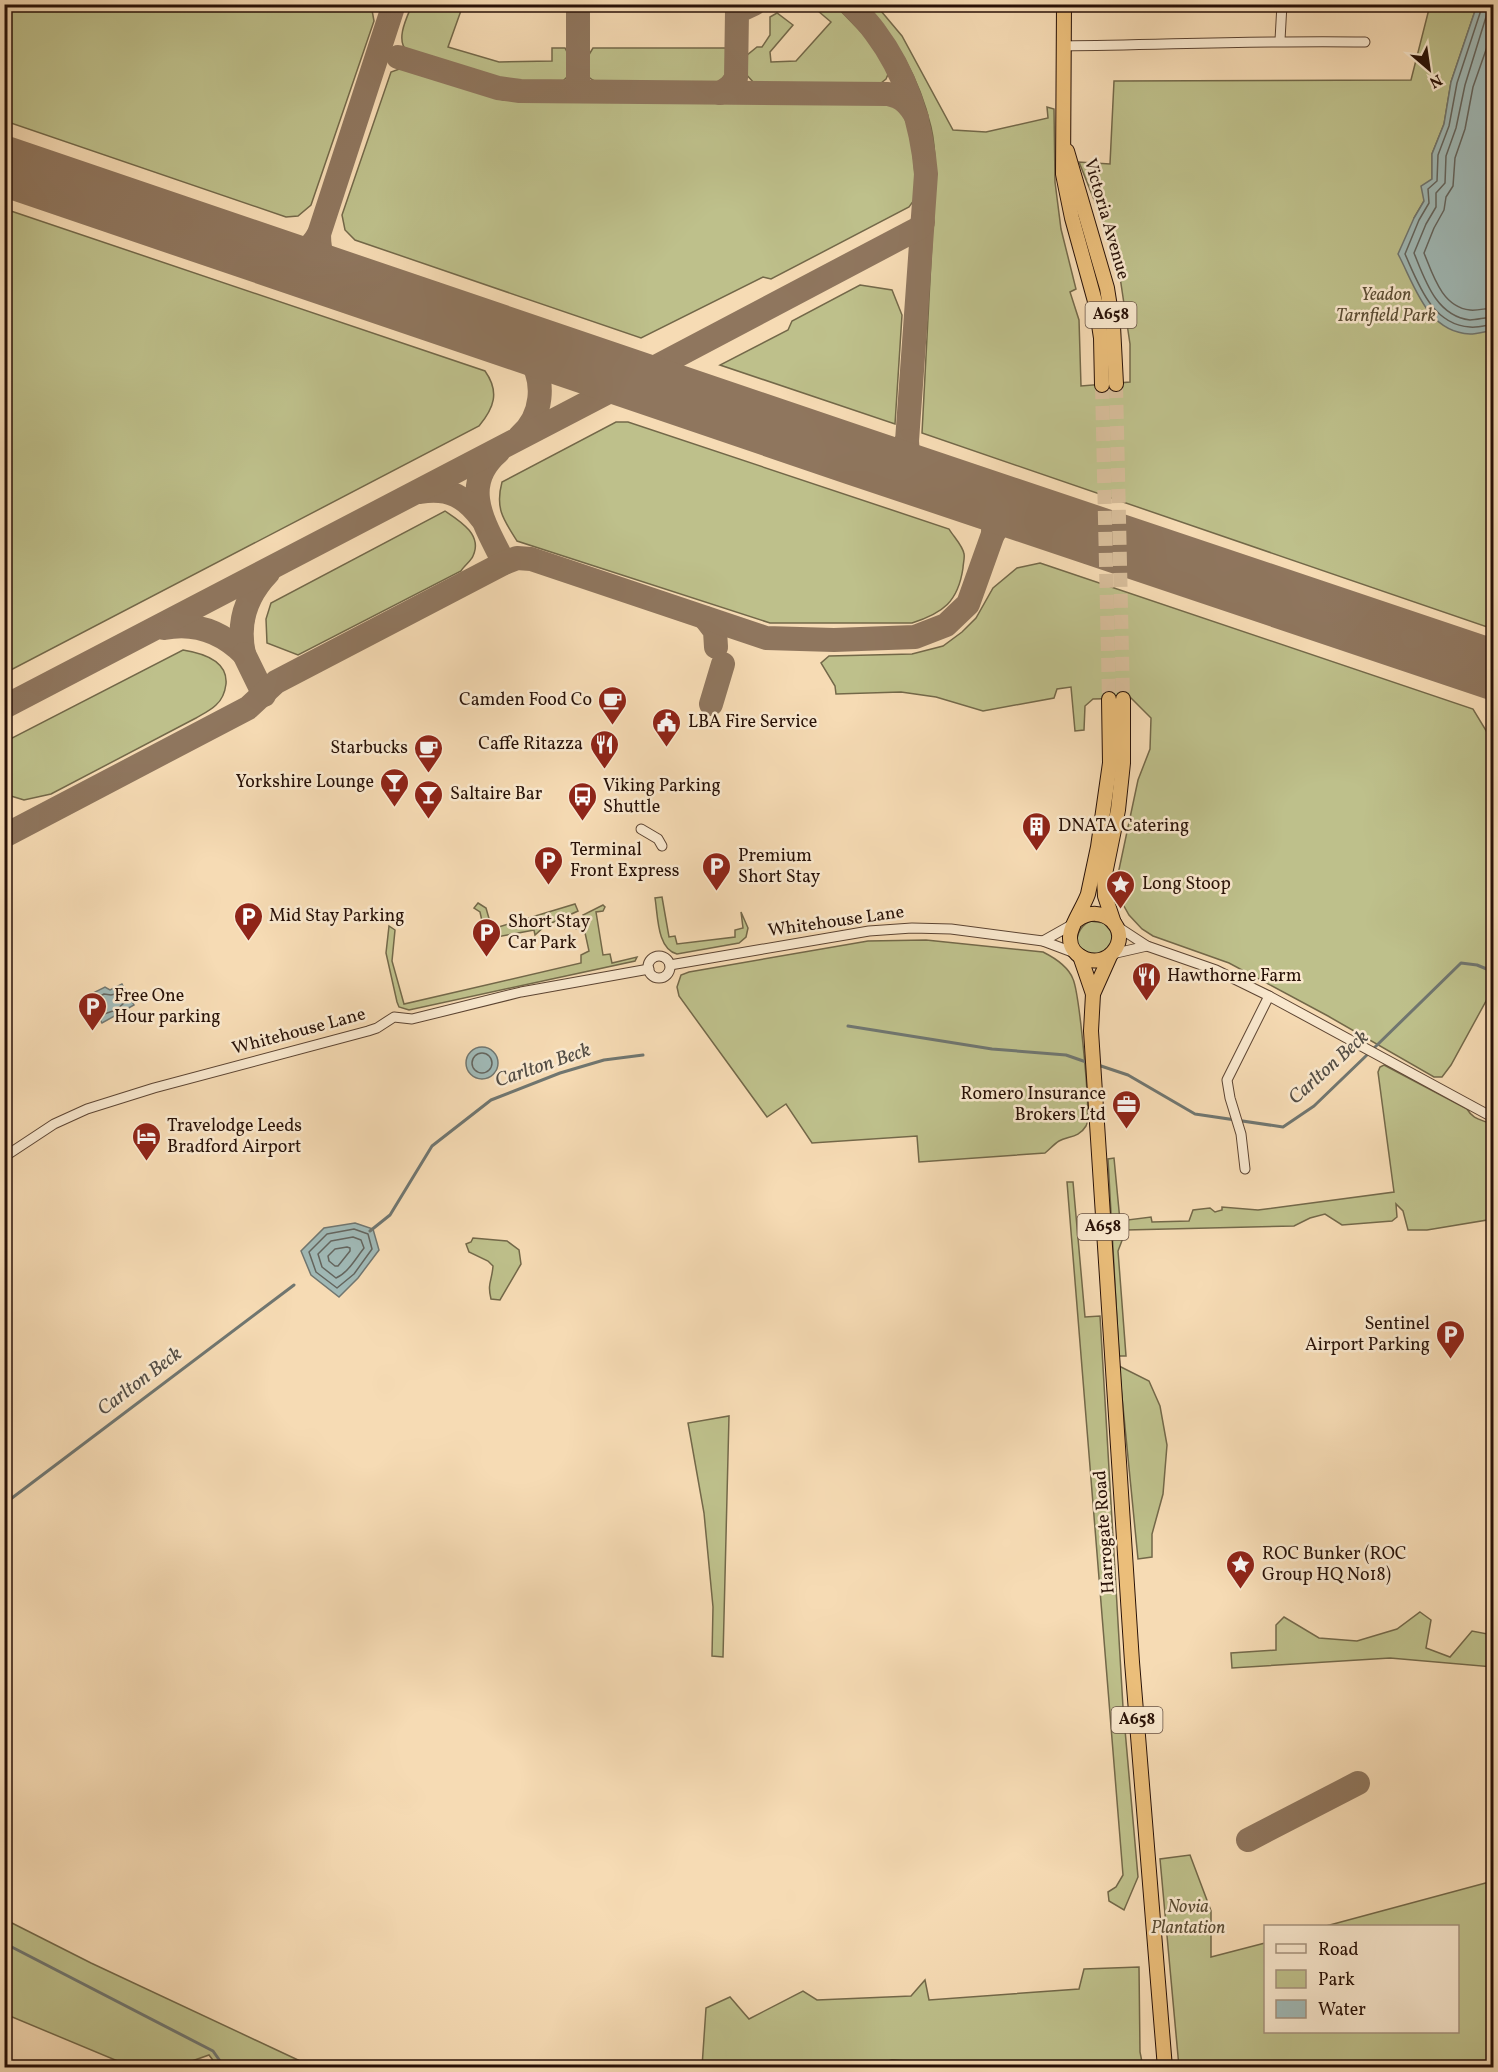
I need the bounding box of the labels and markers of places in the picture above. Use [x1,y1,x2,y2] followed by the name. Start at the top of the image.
[597,684,629,726] cafe icon: Camden Food Co
[459,688,592,713] place label: Camden Food Co
[651,706,683,748] public building icon: LBA Fire Service
[688,710,817,735] place label: LBA Fire Service
[588,728,620,770] restaurant icon: Caffe Ritazza
[413,732,445,774] cafe icon: Starbucks
[478,732,583,757] place label: Caffe Ritazza
[330,736,408,761] place label: Starbucks
[379,766,411,808] bar icon: Yorkshire Lounge
[236,770,374,795] place label: Yorkshire Lounge
[603,774,721,820] place label: Viking Parking Shuttle
[413,778,445,820] bar icon: Saltaire Bar
[566,780,598,822] bus stop icon: Viking Parking Shuttle
[450,782,543,807] place label: Saltaire Bar
[1021,810,1053,852] building icon: DNATA Catering
[1058,814,1189,839] place label: DNATA Catering
[570,838,679,884] place label: Terminal Front Express
[533,844,565,886] parking icon: Terminal Front Express
[738,844,820,890] place label: Premium Short Stay
[701,850,733,892] parking icon: Premium Short Stay
[1105,868,1137,910] place icon: Long Stoop
[1142,872,1231,897] place label: Long Stoop
[232,900,264,942] parking icon: Mid Stay Parking
[269,904,405,929] place label: Mid Stay Parking
[508,910,590,956] place label: Short Stay Car Park
[471,916,503,958] parking icon: Short Stay Car Park
[1130,960,1162,1002] restaurant icon: Hawthorne Farm
[1167,964,1302,989] place label: Hawthorne Farm
[114,984,220,1030] place label: Free One Hour parking
[77,990,109,1032] parking icon: Free One Hour parking
[960,1082,1106,1128] place label: Romero Insurance Brokers Ltd
[1111,1088,1143,1130] office icon: Romero Insurance Brokers Ltd
[167,1114,302,1160] place label: Travelodge Leeds Bradford Airport
[130,1120,162,1162] hotel icon: Travelodge Leeds Bradford Airport
[1305,1312,1430,1358] place label: Sentinel Airport Parking
[1435,1318,1467,1360] parking icon: Sentinel Airport Parking
[1262,1542,1407,1588] place label: ROC Bunker (ROC Group HQ No18)
[1225,1548,1257,1590] place icon: ROC Bunker (ROC Group HQ No18)

